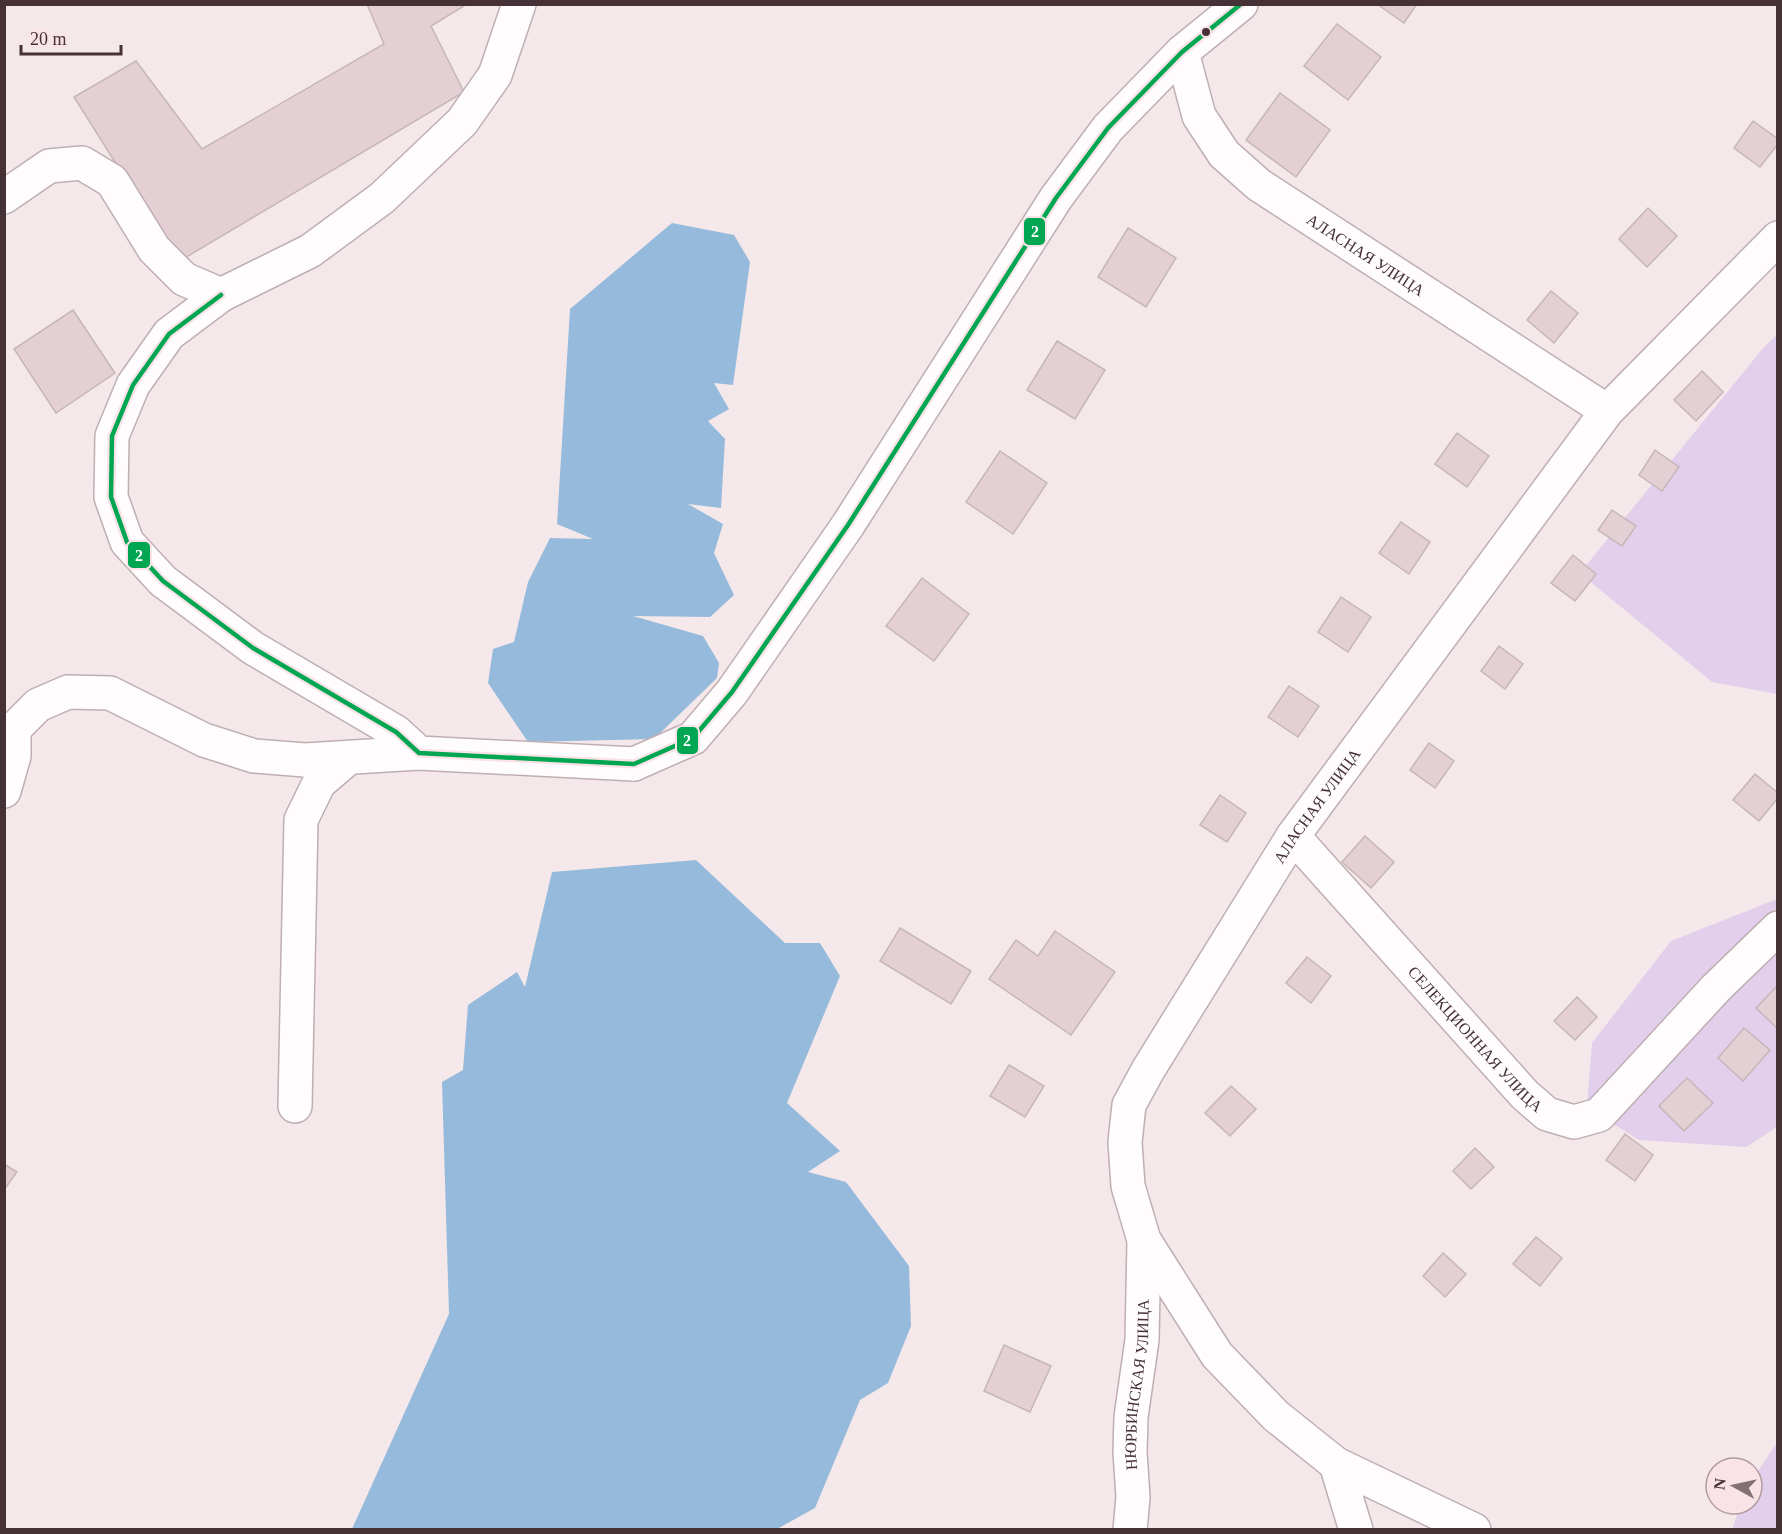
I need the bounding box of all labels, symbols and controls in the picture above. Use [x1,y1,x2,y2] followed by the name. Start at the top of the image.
[21,18,122,56] scale bar
[1200,26,1212,38] unlabelled marker
[30,29,67,49] text: 20 m
[1304,211,1428,299] street label: АЛАСНАЯ УЛИЦА
[1023,217,1046,246] line badge: 2
[1031,223,1039,240] text: 2
[127,541,151,569] line badge: 2
[135,547,143,564] text: 2
[676,726,699,755] line badge: 2
[683,732,691,749] text: 2
[1270,745,1364,866] street label: АЛАСНАЯ УЛИЦА
[1405,963,1546,1116] street label: СЕЛЕКЦИОННАЯ УЛИЦА
[1122,1298,1153,1471] street label: НЮРБИНСКАЯ УЛИЦА
[1704,1456,1764,1516] north arrow
[1710,1477,1729,1491] text: N

